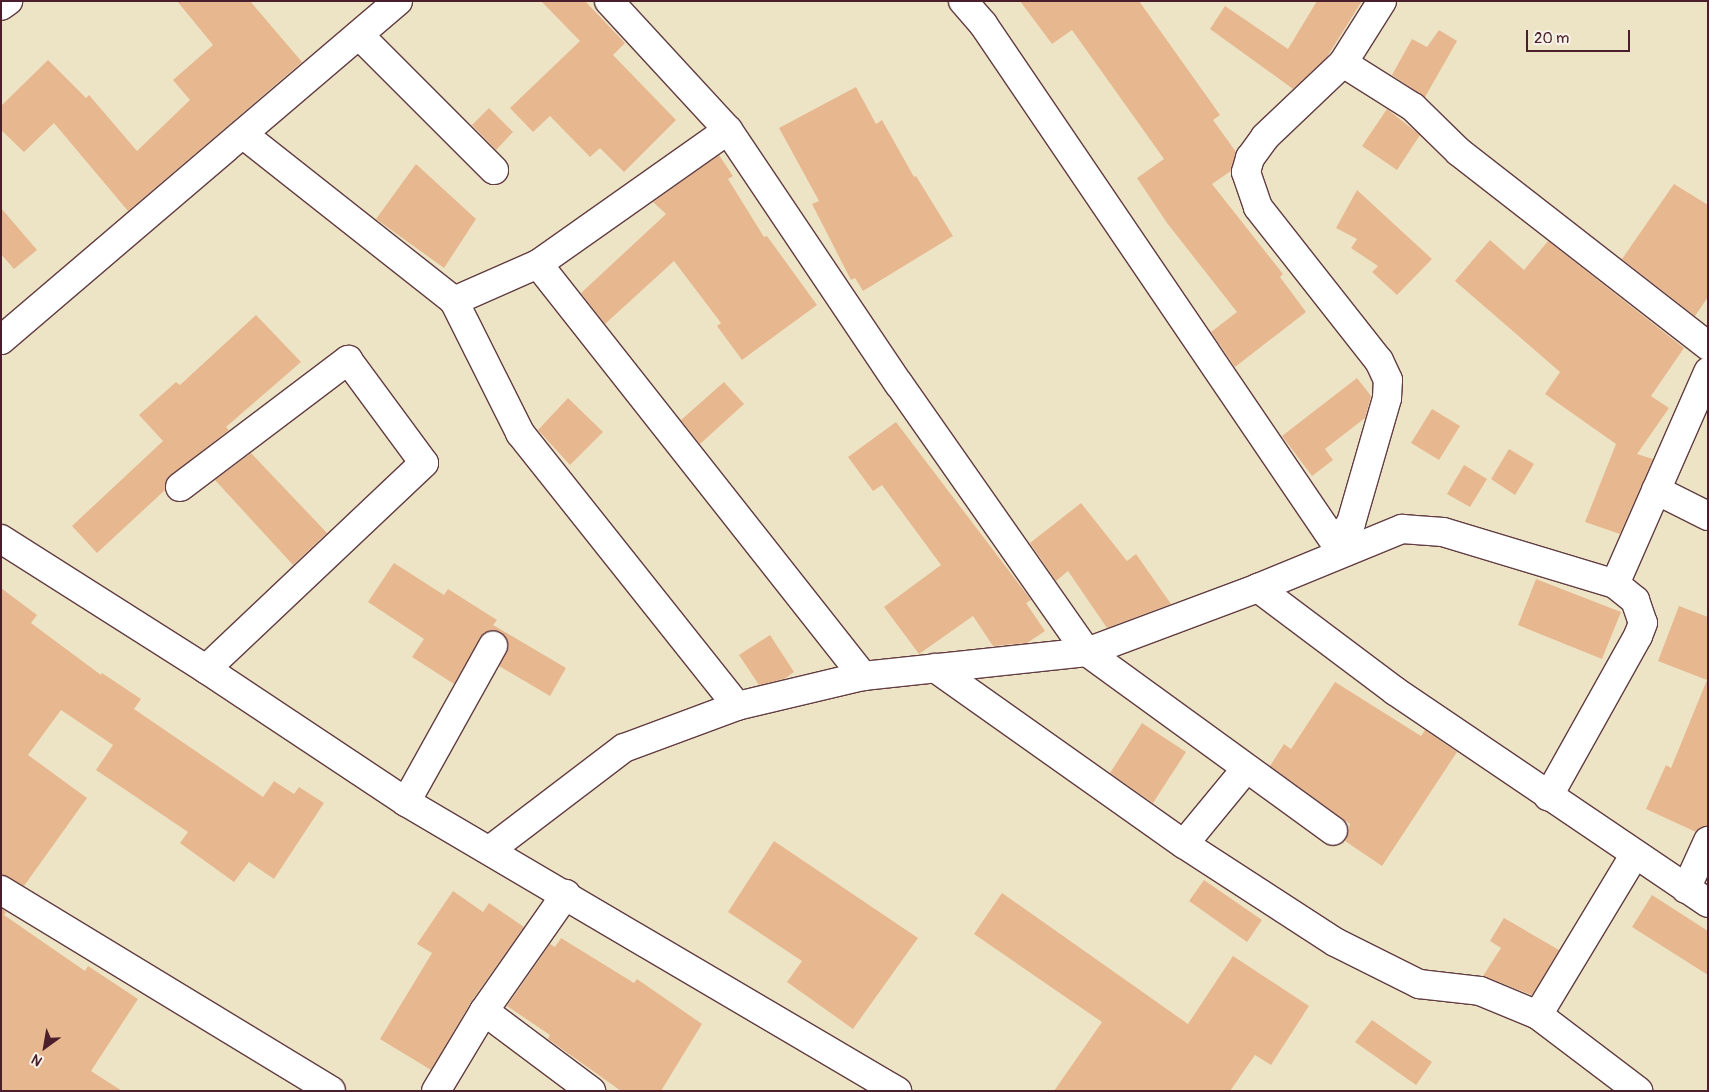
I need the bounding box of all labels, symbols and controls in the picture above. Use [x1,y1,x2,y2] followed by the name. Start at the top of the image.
[1529,20,1633,52] scale bar
[1534,29,1569,48] text: 20 m
[20,1022,70,1072] north arrow
[28,1050,45,1070] text: N

